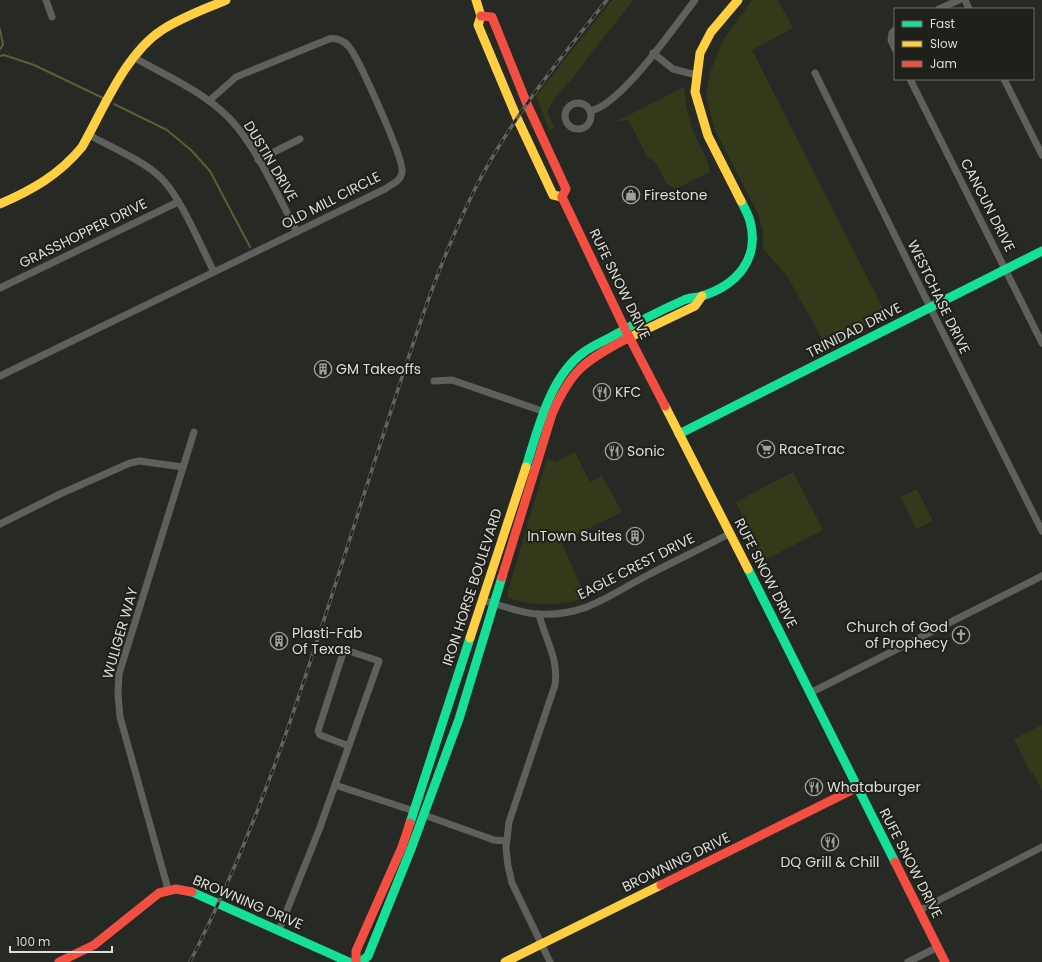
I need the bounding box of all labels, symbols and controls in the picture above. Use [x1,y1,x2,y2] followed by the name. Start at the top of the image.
[894,8,1034,80] legend
[930,15,955,32] text: Fast
[930,35,958,52] text: Slow
[930,55,957,72] text: Jam
[239,117,303,205] street label: DUSTIN DRIVE
[956,155,1020,255] street label: CANCUN DRIVE
[278,166,384,234] street label: OLD MILL CIRCLE
[621,185,641,205] shop icon: Firestone
[644,185,708,205] place label: Firestone
[16,193,150,273] street label: GRASSHOPPER DRIVE
[585,225,655,343] street label: RUFE SNOW DRIVE
[903,237,975,357] street label: WESTCHASE DRIVE
[803,297,905,363] street label: TRINIDAD DRIVE
[313,359,333,379] building icon: GM Takeoffs
[336,359,421,379] place label: GM Takeoffs
[592,382,612,402] restaurant icon: KFC
[615,382,641,402] place label: KFC
[756,439,776,459] supermarket icon: RaceTrac
[779,439,845,459] place label: RaceTrac
[604,441,624,461] restaurant icon: Sonic
[627,441,665,461] place label: Sonic
[437,506,507,668] street label: IRON HORSE BOULEVARD
[730,515,802,631] street label: RUFE SNOW DRIVE
[527,526,622,546] place label: InTown Suites
[625,526,645,546] building icon: InTown Suites
[574,528,698,604] street label: EAGLE CREST DRIVE
[97,585,143,681] street label: WULIGER WAY
[846,617,948,653] place label: Church of God of Prophecy
[292,623,363,659] place label: Plasti-Fab Of Texas
[951,625,971,645] church icon: Church of God of Prophecy
[269,631,289,651] building icon: Plasti-Fab Of Texas
[804,777,824,797] restaurant icon: Whataburger
[827,777,921,797] place label: Whataburger
[875,805,947,921] street label: RUFE SNOW DRIVE
[619,827,733,897] street label: BROWNING DRIVE
[820,832,840,852] restaurant icon: DQ Grill & Chill
[780,852,880,872] place label: DQ Grill & Chill
[190,870,306,934] street label: BROWNING DRIVE
[10,928,112,954] scale bar
[16,933,50,950] text: 100 m

